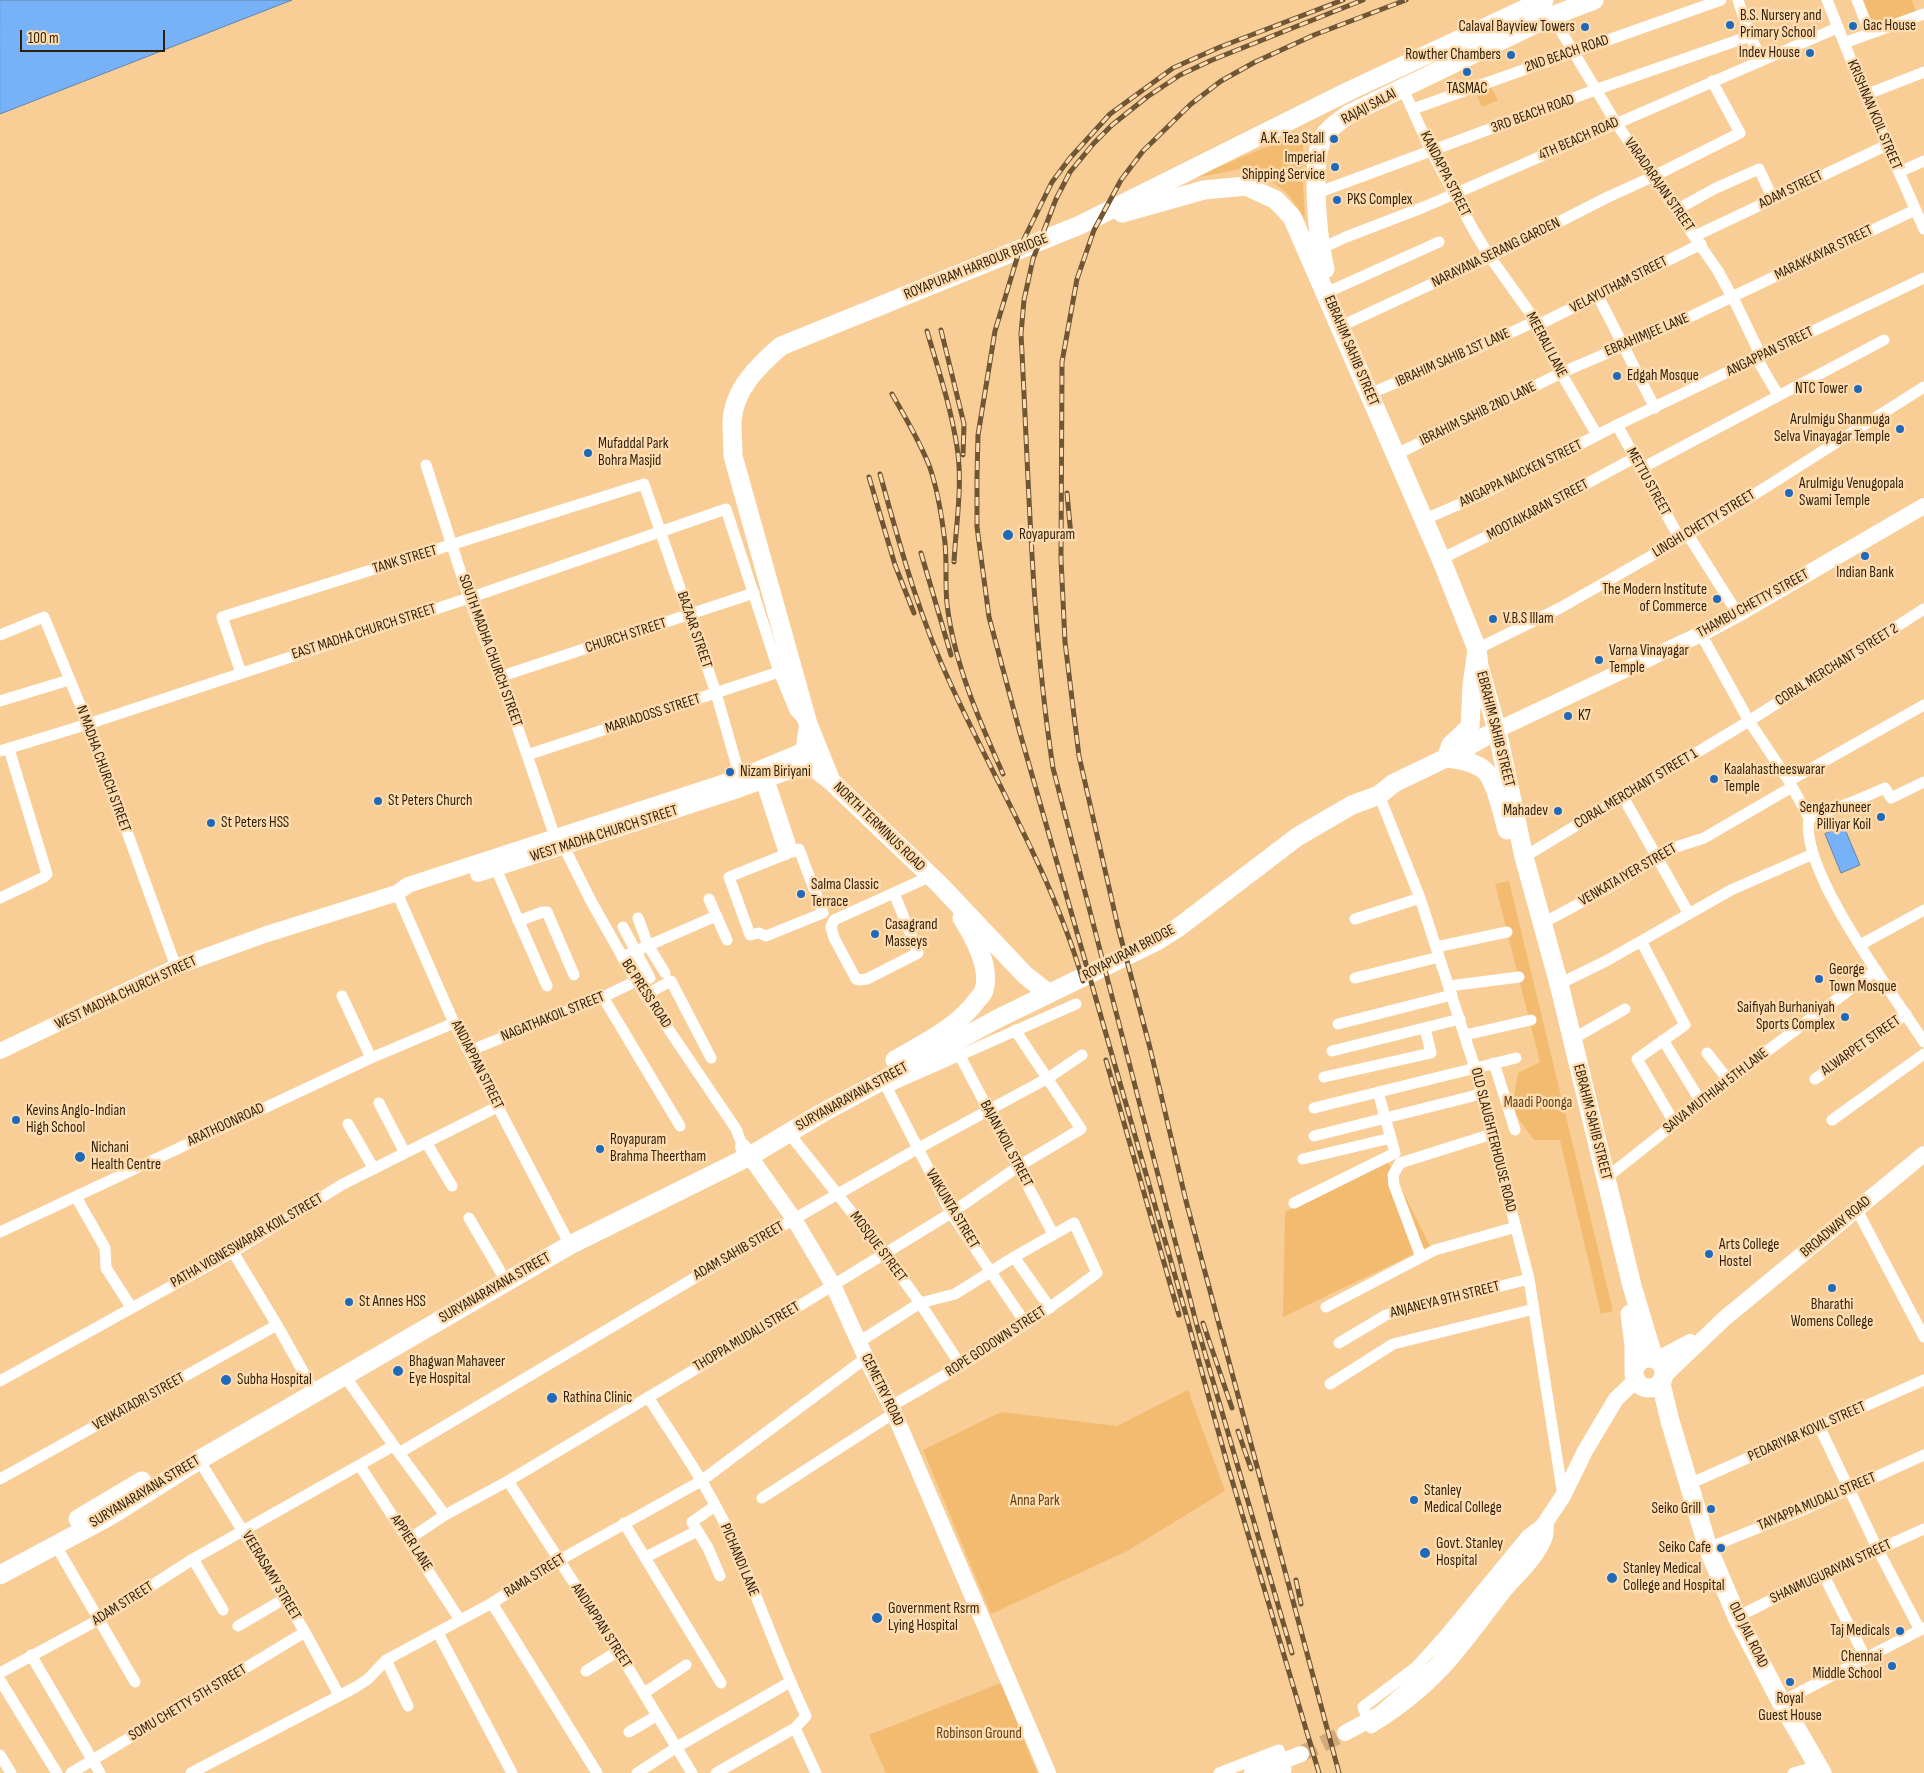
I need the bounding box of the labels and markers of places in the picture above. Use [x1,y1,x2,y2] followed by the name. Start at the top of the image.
[1740,7,1821,42] place label: B.S. Nursery and Primary School
[1863,17,1916,35] place label: Gac House
[1459,18,1575,36] place label: Calaval Bayview Towers
[1724,19,1736,31] marker: B.S. Nursery and Primary School
[1847,20,1859,32] marker: Gac House
[1579,21,1591,33] marker: Calaval Bayview Towers
[1739,44,1800,62] place label: Indev House
[1405,46,1501,64] place label: Rowther Chambers
[1804,47,1816,59] marker: Indev House
[1505,49,1517,61] marker: Rowther Chambers
[1461,66,1473,78] marker: TASMAC
[1447,80,1487,98] place label: TASMAC
[1261,130,1324,148] place label: A.K. Tea Stall
[1328,133,1340,145] marker: A.K. Tea Stall
[1242,149,1325,184] place label: Imperial Shipping Service
[1329,161,1341,173] marker: Imperial Shipping Service
[1347,191,1412,209] place label: PKS Complex
[1331,194,1343,206] marker: PKS Complex
[1627,367,1699,385] place label: Edgah Mosque
[1611,370,1623,382] marker: Edgah Mosque
[1795,380,1848,398] place label: NTC Tower
[1852,383,1864,395] marker: NTC Tower
[1774,411,1890,446] place label: Arulmigu Shanmuga Selva Vinayagar Temple
[1894,423,1906,435] marker: Arulmigu Shanmuga Selva Vinayagar Temple
[598,435,669,470] place label: Mufaddal Park Bohra Masjid
[582,447,594,459] marker: Mufaddal Park Bohra Masjid
[1799,475,1904,510] place label: Arulmigu Venugopala Swami Temple
[1783,487,1795,499] marker: Arulmigu Venugopala Swami Temple
[1019,526,1075,544] place label: Royapuram
[1001,528,1015,542] marker: Royapuram
[1859,550,1871,562] marker: Indian Bank
[1836,564,1894,582] place label: Indian Bank
[1602,581,1707,616] place label: The Modern Institute of Commerce
[1711,593,1723,605] marker: The Modern Institute of Commerce
[1503,610,1554,628] place label: V.B.S Illam
[1487,613,1499,625] marker: V.B.S Illam
[1609,642,1689,677] place label: Varna Vinayagar Temple
[1593,654,1605,666] marker: Varna Vinayagar Temple
[1578,707,1591,725] place label: K7
[1562,710,1574,722] marker: K7
[1724,761,1825,796] place label: Kaalahastheeswarar Temple
[740,763,811,781] place label: Nizam Biriyani
[724,766,736,778] marker: Nizam Biriyani
[1708,773,1720,785] marker: Kaalahastheeswarar Temple
[388,792,472,810] place label: St Peters Church
[372,795,384,807] marker: St Peters Church
[1800,799,1871,834] place label: Sengazhuneer Pilliyar Koil
[1503,802,1548,820] place label: Mahadev
[1552,805,1564,817] marker: Mahadev
[1875,811,1887,823] marker: Sengazhuneer Pilliyar Koil
[221,814,289,832] place label: St Peters HSS
[205,817,217,829] marker: St Peters HSS
[811,876,879,911] place label: Salma Classic Terrace
[795,888,807,900] marker: Salma Classic Terrace
[885,916,937,951] place label: Casagrand Masseys
[869,928,881,940] marker: Casagrand Masseys
[1829,961,1897,996] place label: George Town Mosque
[1813,973,1825,985] marker: George Town Mosque
[1737,999,1835,1034] place label: Saifiyah Burhaniyah Sports Complex
[1839,1011,1851,1023] marker: Saifiyah Burhaniyah Sports Complex
[26,1102,126,1137] place label: Kevins Anglo-Indian High School
[10,1114,22,1126] marker: Kevins Anglo-Indian High School
[610,1131,706,1166] place label: Royapuram Brahma Theertham
[91,1139,161,1174] place label: Nichani Health Centre
[594,1143,606,1155] marker: Royapuram Brahma Theertham
[73,1150,87,1164] marker: Nichani Health Centre
[1719,1236,1779,1271] place label: Arts College Hostel
[1703,1248,1715,1260] marker: Arts College Hostel
[1826,1282,1838,1294] marker: Bharathi Womens College
[359,1293,426,1311] place label: St Annes HSS
[343,1296,355,1308] marker: St Annes HSS
[1791,1296,1873,1331] place label: Bharathi Womens College
[409,1353,505,1388] place label: Bhagwan Mahaveer Eye Hospital
[391,1364,405,1378] marker: Bhagwan Mahaveer Eye Hospital
[237,1371,312,1389] place label: Subha Hospital
[219,1373,233,1387] marker: Subha Hospital
[563,1389,632,1407] place label: Rathina Clinic
[545,1391,559,1405] marker: Rathina Clinic
[1424,1482,1502,1517] place label: Stanley Medical College
[1408,1494,1420,1506] marker: Stanley Medical College
[1651,1500,1701,1518] place label: Seiko Grill
[1705,1503,1717,1515] marker: Seiko Grill
[1436,1535,1503,1570] place label: Govt. Stanley Hospital
[1659,1539,1711,1557] place label: Seiko Cafe
[1715,1542,1727,1554] marker: Seiko Cafe
[1418,1546,1432,1560] marker: Govt. Stanley Hospital
[1623,1560,1724,1595] place label: Stanley Medical College and Hospital
[1605,1571,1619,1585] marker: Stanley Medical College and Hospital
[888,1600,979,1635] place label: Government Rsrm Lying Hospital
[870,1611,884,1625] marker: Government Rsrm Lying Hospital
[1830,1622,1890,1640] place label: Taj Medicals
[1894,1625,1906,1637] marker: Taj Medicals
[1813,1648,1882,1683] place label: Chennai Middle School
[1886,1660,1898,1672] marker: Chennai Middle School
[1784,1676,1796,1688] marker: Royal Guest House
[1758,1690,1822,1725] place label: Royal Guest House

